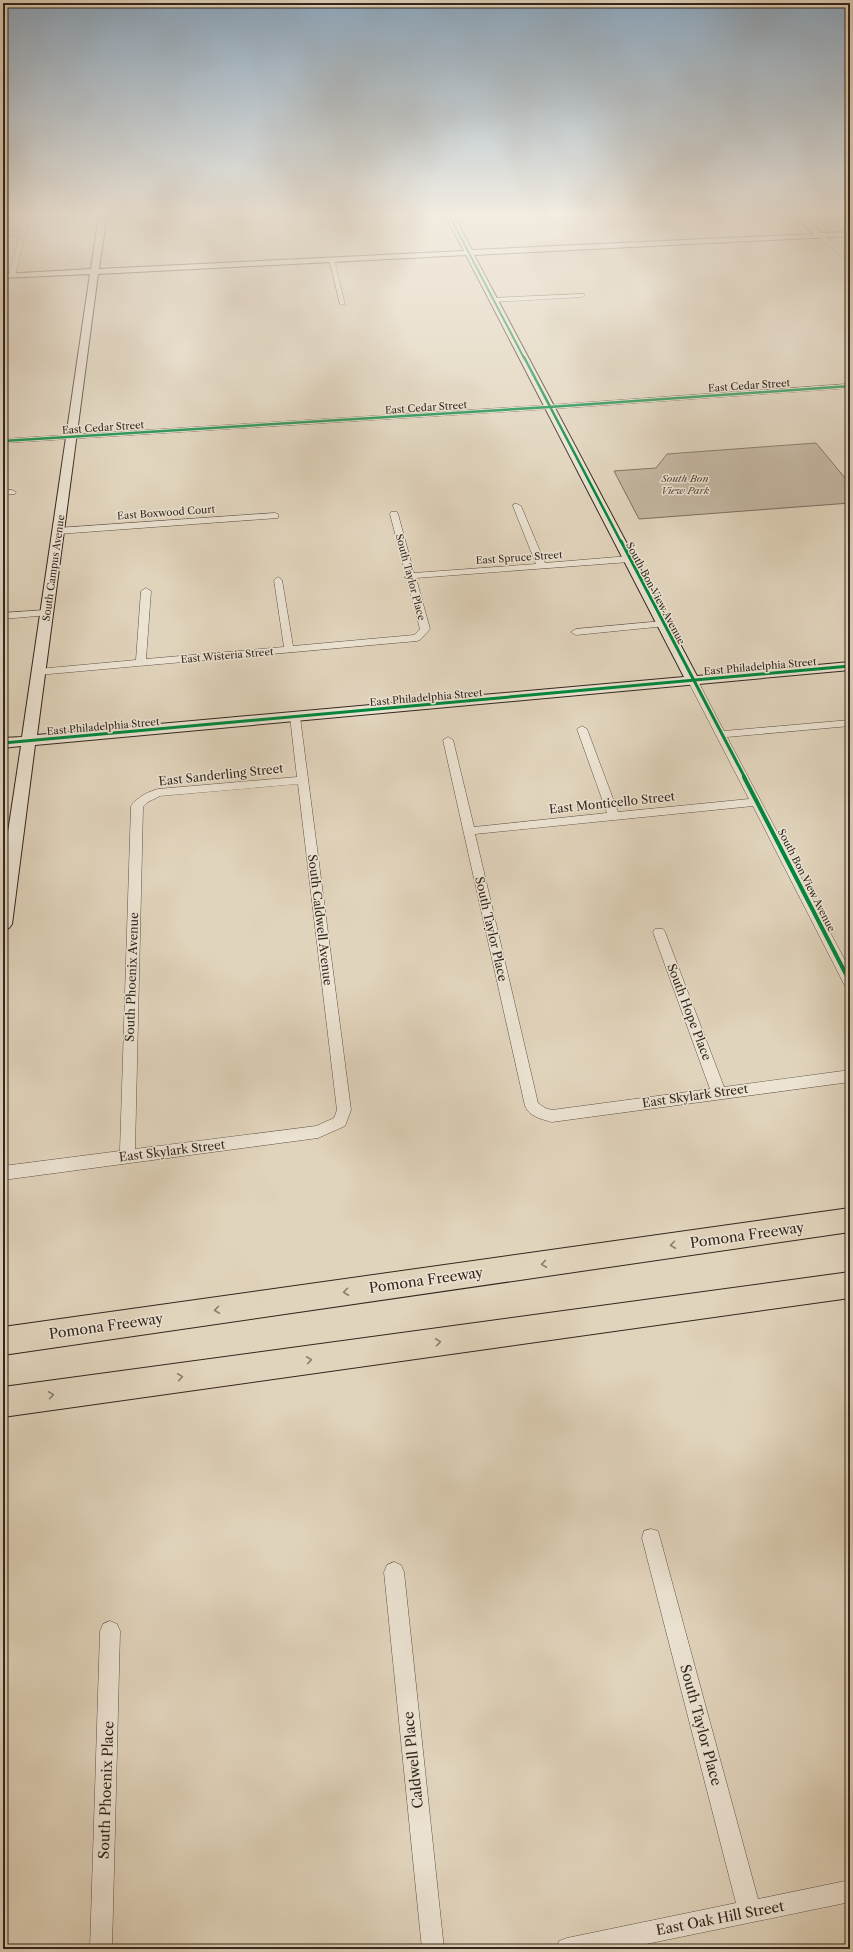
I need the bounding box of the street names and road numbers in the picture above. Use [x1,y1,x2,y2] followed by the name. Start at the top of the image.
[707,376,791,395] street label: East Cedar Street
[384,398,468,417] street label: East Cedar Street
[61,418,145,437] street label: East Cedar Street
[117,503,216,522] street label: East Boxwood Court
[40,514,67,622] street label: South Campus Avenue
[393,532,428,622] street label: South Taylor Place
[623,540,688,647] street label: South Bon View Avenue
[475,548,563,567] street label: East Spruce Street
[180,645,274,666] street label: East Wisteria Street
[703,655,817,678] street label: East Philadelphia Street
[369,686,483,709] street label: East Philadelphia Street
[46,715,160,738] street label: East Philadelphia Street
[158,760,285,789] street label: East Sanderling Street
[548,788,676,817] street label: East Monticello Street
[775,827,838,934] street label: South Bon View Avenue
[305,853,336,987] street label: South Caldwell Avenue
[472,875,511,983] street label: South Taylor Place
[122,912,141,1042] street label: South Phoenix Avenue
[664,961,715,1063] street label: South Hope Place
[641,1081,750,1110] street label: East Skylark Street
[118,1136,227,1164] street label: East Skylark Street
[689,1218,805,1252] street label: Pomona Freeway
[368,1263,484,1297] street label: Pomona Freeway
[48,1309,164,1343] street label: Pomona Freeway
[676,1662,726,1788] street label: South Taylor Place
[399,1710,427,1810] street label: Caldwell Place
[95,1720,117,1859] street label: South Phoenix Place
[654,1897,786,1939] street label: East Oak Hill Street

